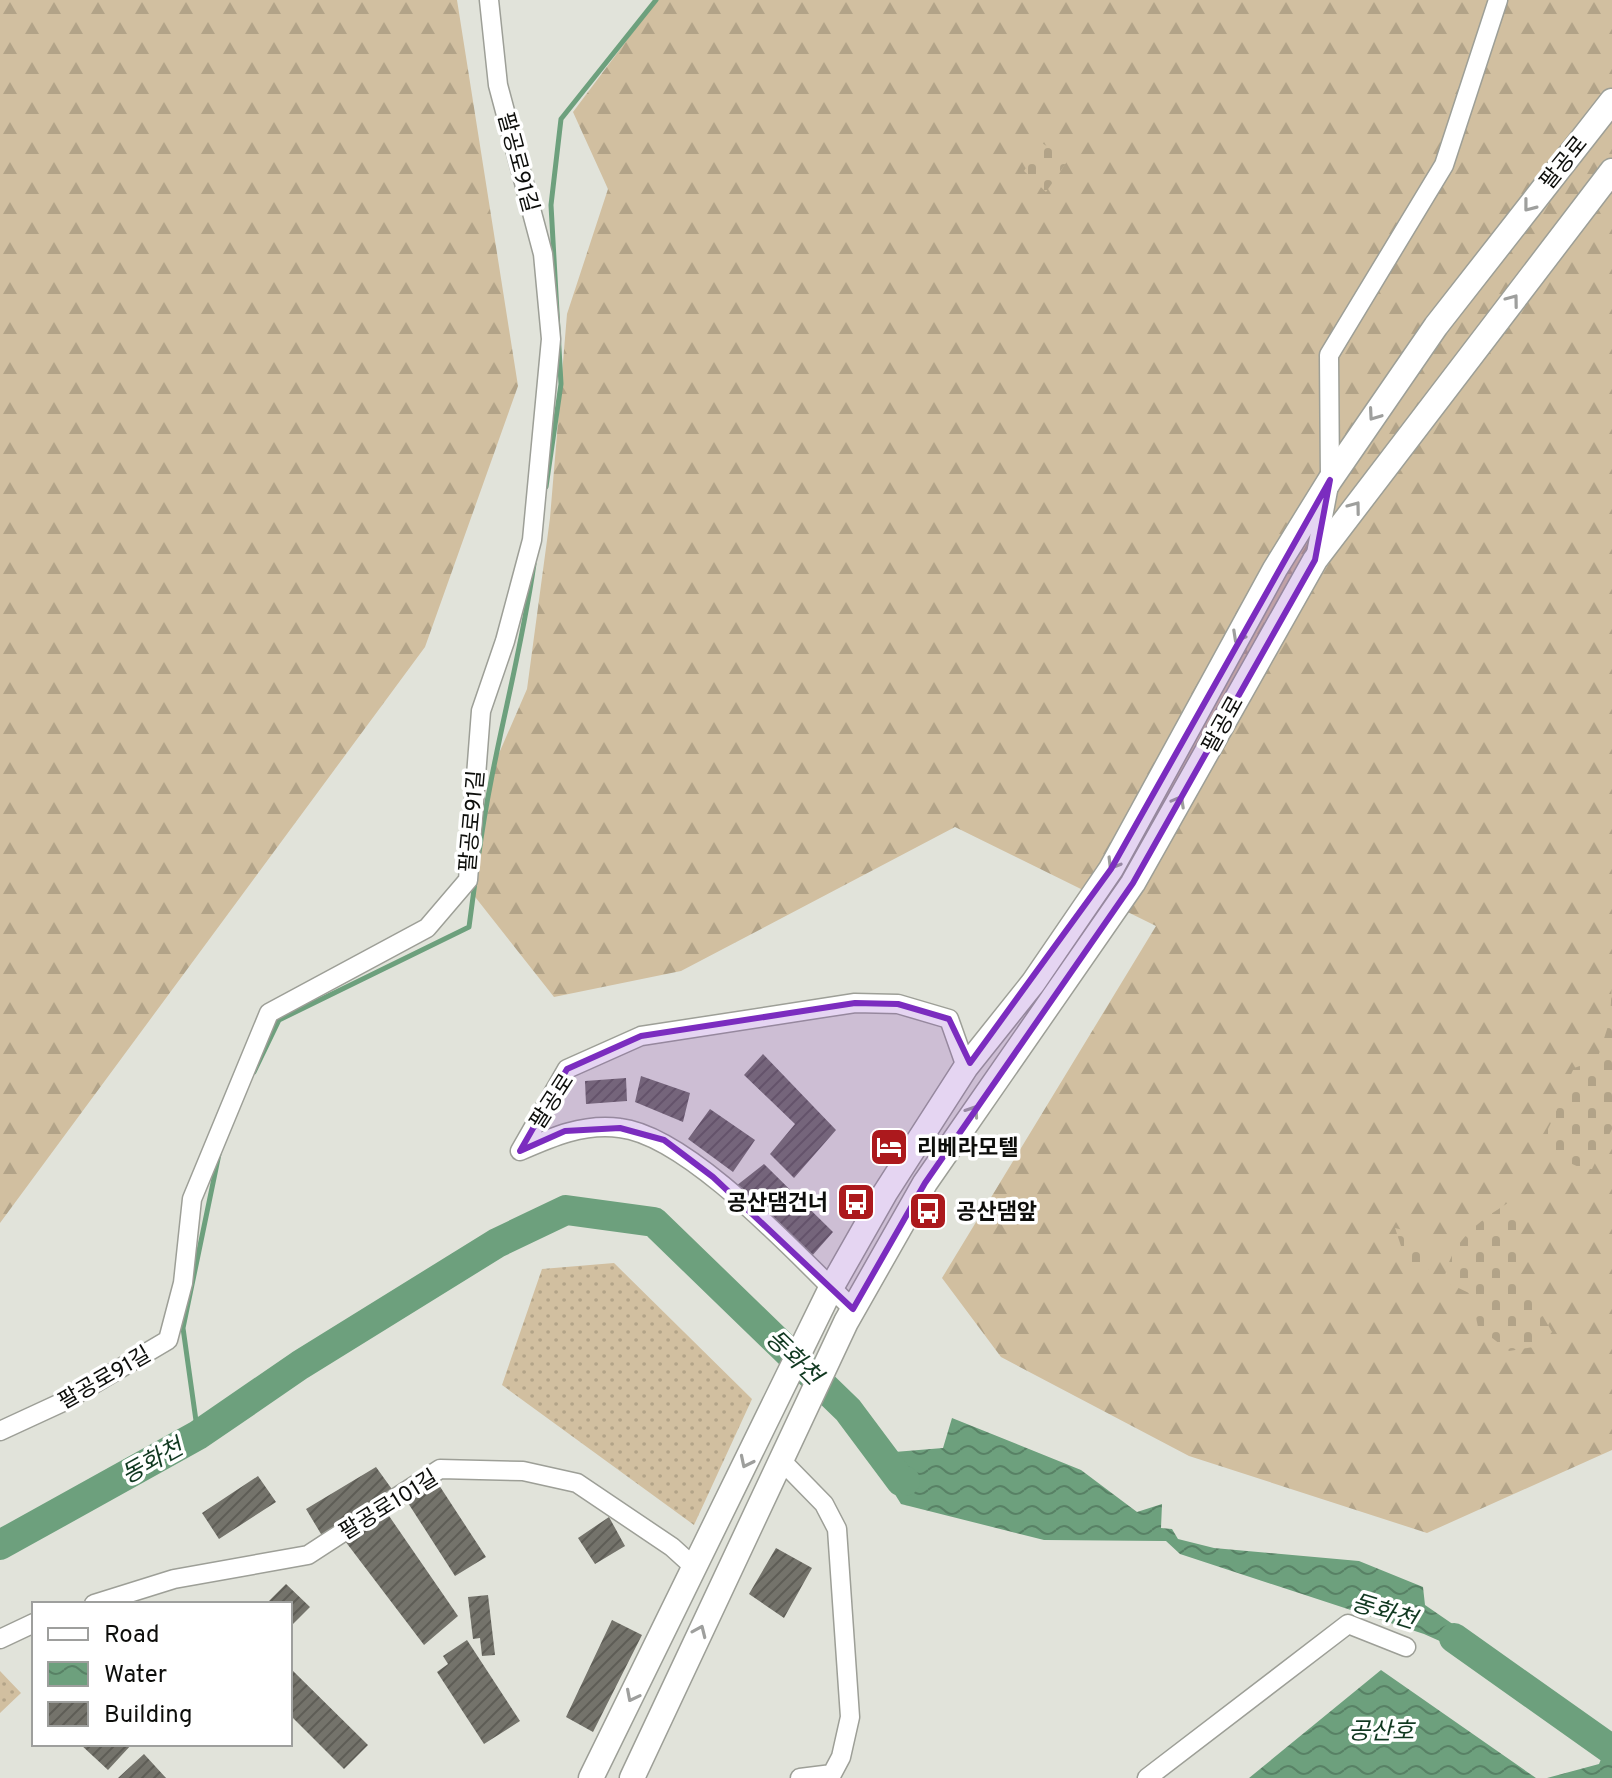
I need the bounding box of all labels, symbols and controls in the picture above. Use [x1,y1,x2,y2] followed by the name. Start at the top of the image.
[490,110,543,216] street label: 팔공로91길
[1535,131,1595,196] street label: 팔공로
[1524,197,1538,212] one-way arrow
[1504,294,1518,309] one-way arrow
[1369,407,1384,421] one-way arrow
[1346,501,1360,516] one-way arrow
[1232,628,1248,642] one-way arrow
[1198,692,1251,758] street label: 팔공로
[456,769,491,873] street label: 팔공로91길
[1169,796,1185,810] one-way arrow
[1107,855,1123,870] one-way arrow
[525,1070,581,1135] street label: 팔공로
[963,1105,978,1120] one-way arrow
[868,1126,910,1168] hotel icon: 리베라모텔
[917,1136,1018,1163] place label: 리베라모텔
[835,1181,877,1223] bus stop icon: 공산댐건너
[907,1190,949,1232] bus stop icon: 공산댐앞
[727,1191,828,1218] place label: 공산댐건너
[956,1200,1037,1227] place label: 공산댐앞
[758,1325,829,1394] water label: 동화천
[54,1342,156,1416] street label: 팔공로91길
[117,1432,192,1492] water label: 동화천
[740,1454,755,1469] one-way arrow
[335,1465,444,1547] street label: 팔공로101길
[1347,1589,1422,1638] water label: 동화천
[32,1602,292,1746] legend
[104,1621,160,1651] text: Road
[690,1625,706,1639] one-way arrow
[104,1661,167,1691] text: Water
[626,1688,641,1703] one-way arrow
[104,1701,193,1731] text: Building
[1348,1718,1416,1748] water label: 공산호

